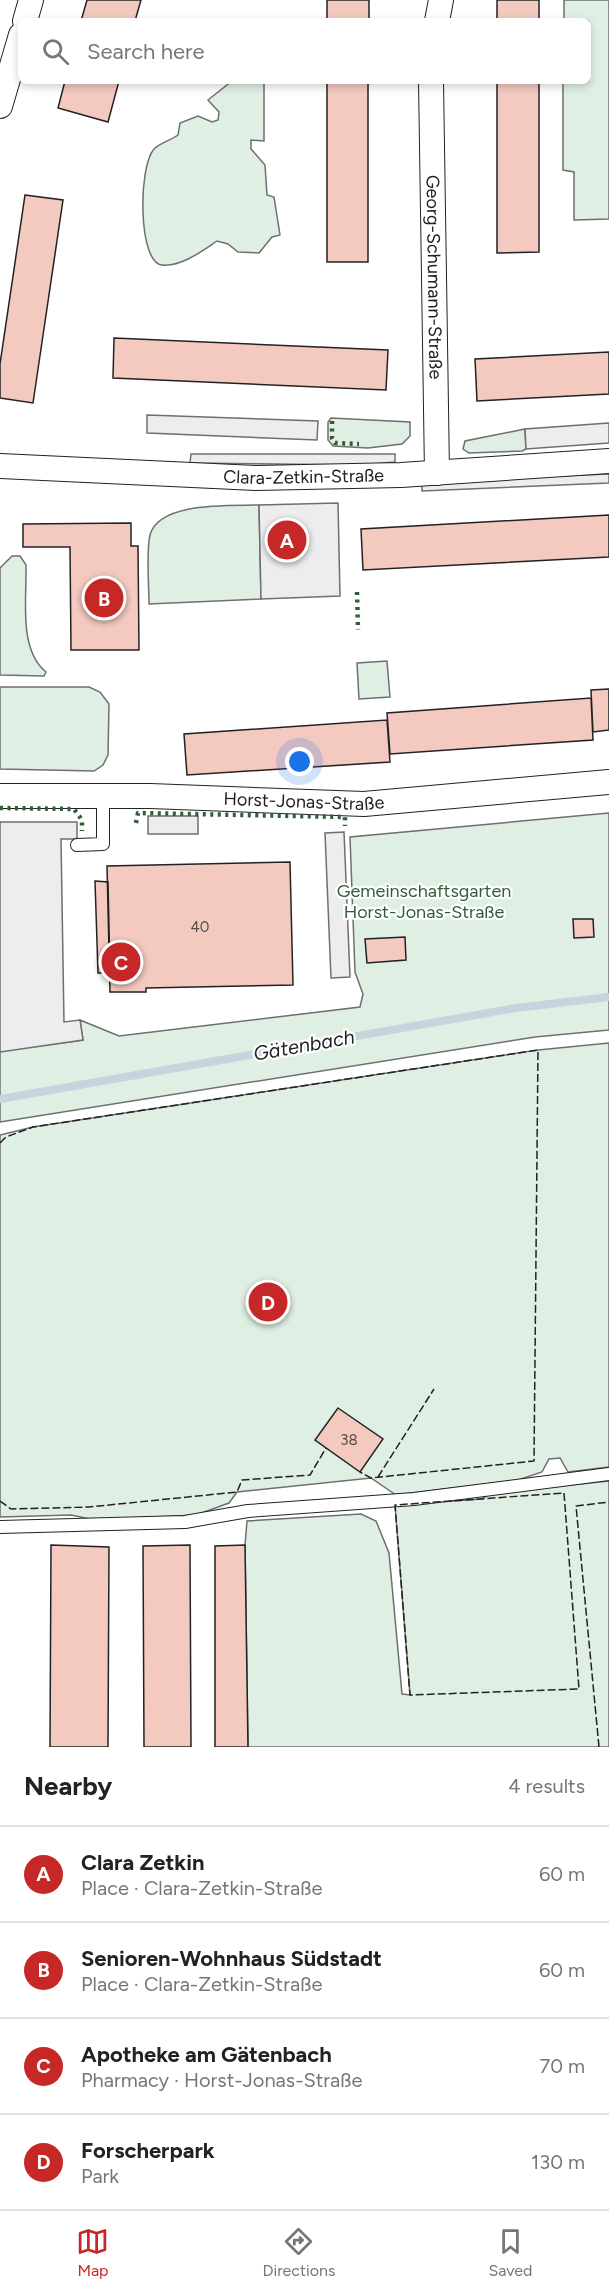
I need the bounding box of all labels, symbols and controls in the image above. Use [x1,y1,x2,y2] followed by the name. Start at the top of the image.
[18,18,591,84] search box
[39,35,72,68] icon: search
[87,38,205,65] text: Search here
[421,175,447,379] street label: Georg-Schumann-Straße
[223,464,384,489] street label: Clara-Zetkin-Straße
[268,518,306,562] pin: A
[84,576,124,620] pin: B
[285,747,314,776] your location
[223,788,385,815] street label: Horst-Jonas-Straße
[337,880,511,923] park label: Gemeinschaftsgarten Horst-Jonas-Straße
[191,918,209,936] house number: 40
[102,940,140,984] pin: C
[252,1024,356,1066] water label: Gätenbach
[248,1280,288,1324] pin: D
[340,1431,358,1449] house number: 38
[24,1770,112,1802] text: Nearby
[508,1774,585,1798] text: 4 results
[81,1849,204,1876] text: Clara Zetkin
[36,1862,51,1886] text: A
[539,1862,585,1886] text: 60 m
[81,1876,322,1900] text: Place · Clara-Zetkin-Straße
[81,1945,382,1972] text: Senioren-Wohnhaus Südstadt
[37,1958,50,1982] text: B
[539,1958,585,1982] text: 60 m
[81,1972,322,1996] text: Place · Clara-Zetkin-Straße
[81,2041,332,2068] text: Apotheke am Gätenbach
[36,2054,51,2078] text: C
[539,2054,585,2078] text: 70 m
[81,2068,362,2092] text: Pharmacy · Horst-Jonas-Straße
[81,2137,215,2164] text: Forscherpark
[37,2150,51,2174] text: D
[531,2150,585,2174] text: 130 m
[81,2164,119,2188] text: Park
[76,2225,109,2280] tab: Map
[262,2225,335,2280] tab: Directions
[488,2225,533,2280] tab: Saved

